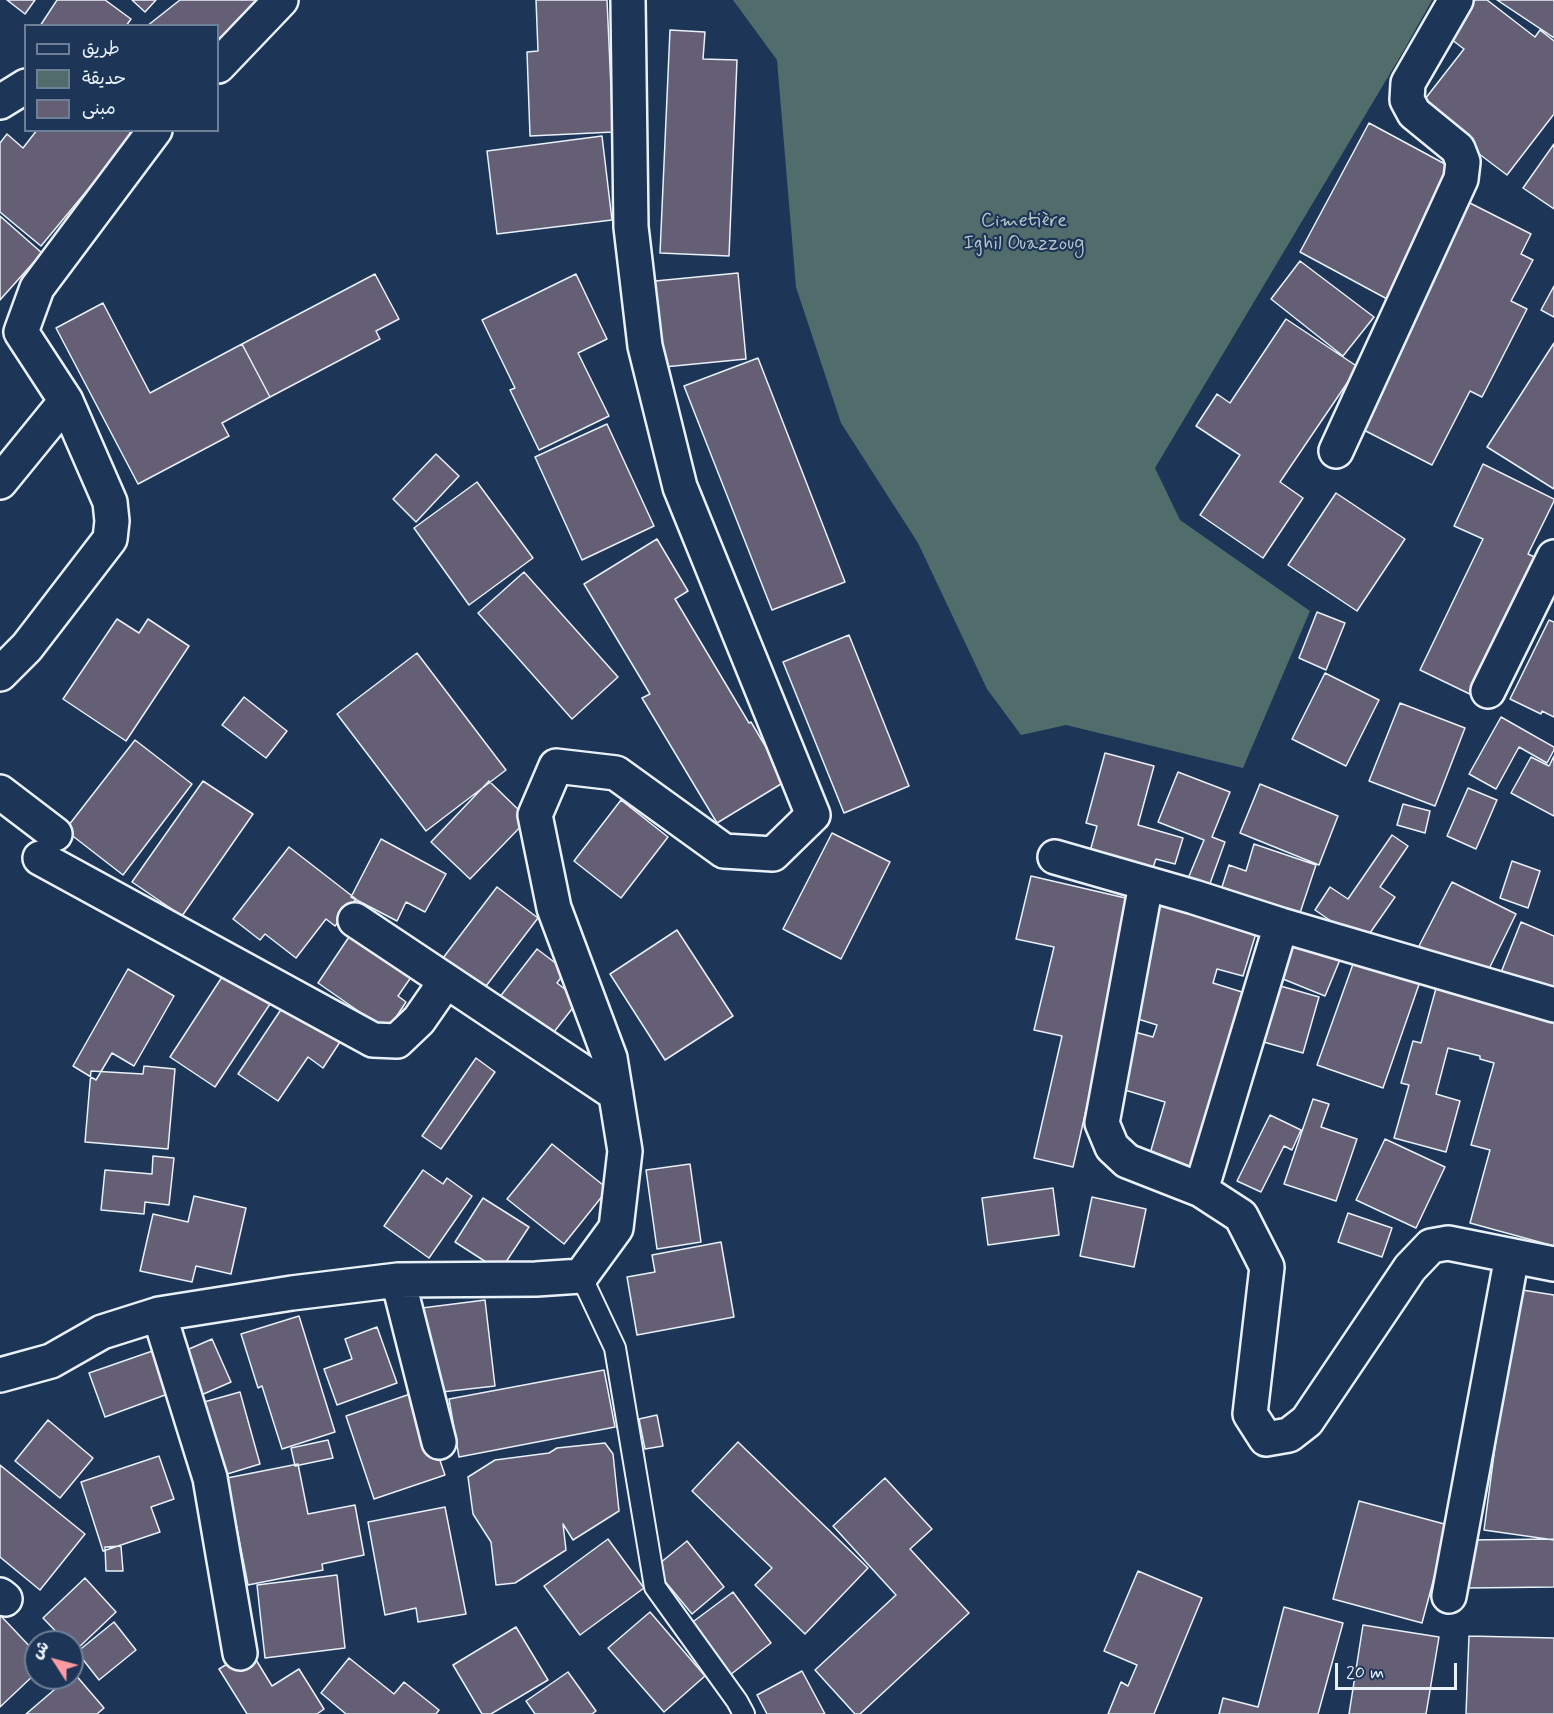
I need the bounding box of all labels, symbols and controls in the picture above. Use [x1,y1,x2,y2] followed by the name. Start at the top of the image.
[24,24,219,132] legend
[82,37,120,61] text: طريق
[82,67,126,91] text: حديقة
[82,97,116,121] text: مبنى
[963,210,1085,257] park label: Cimetière Ighil Ouazzoug
[24,1630,84,1690] north arrow
[27,1637,54,1664] text: ش
[1338,1651,1460,1689] scale bar
[1346,1661,1384,1685] text: 20 m

